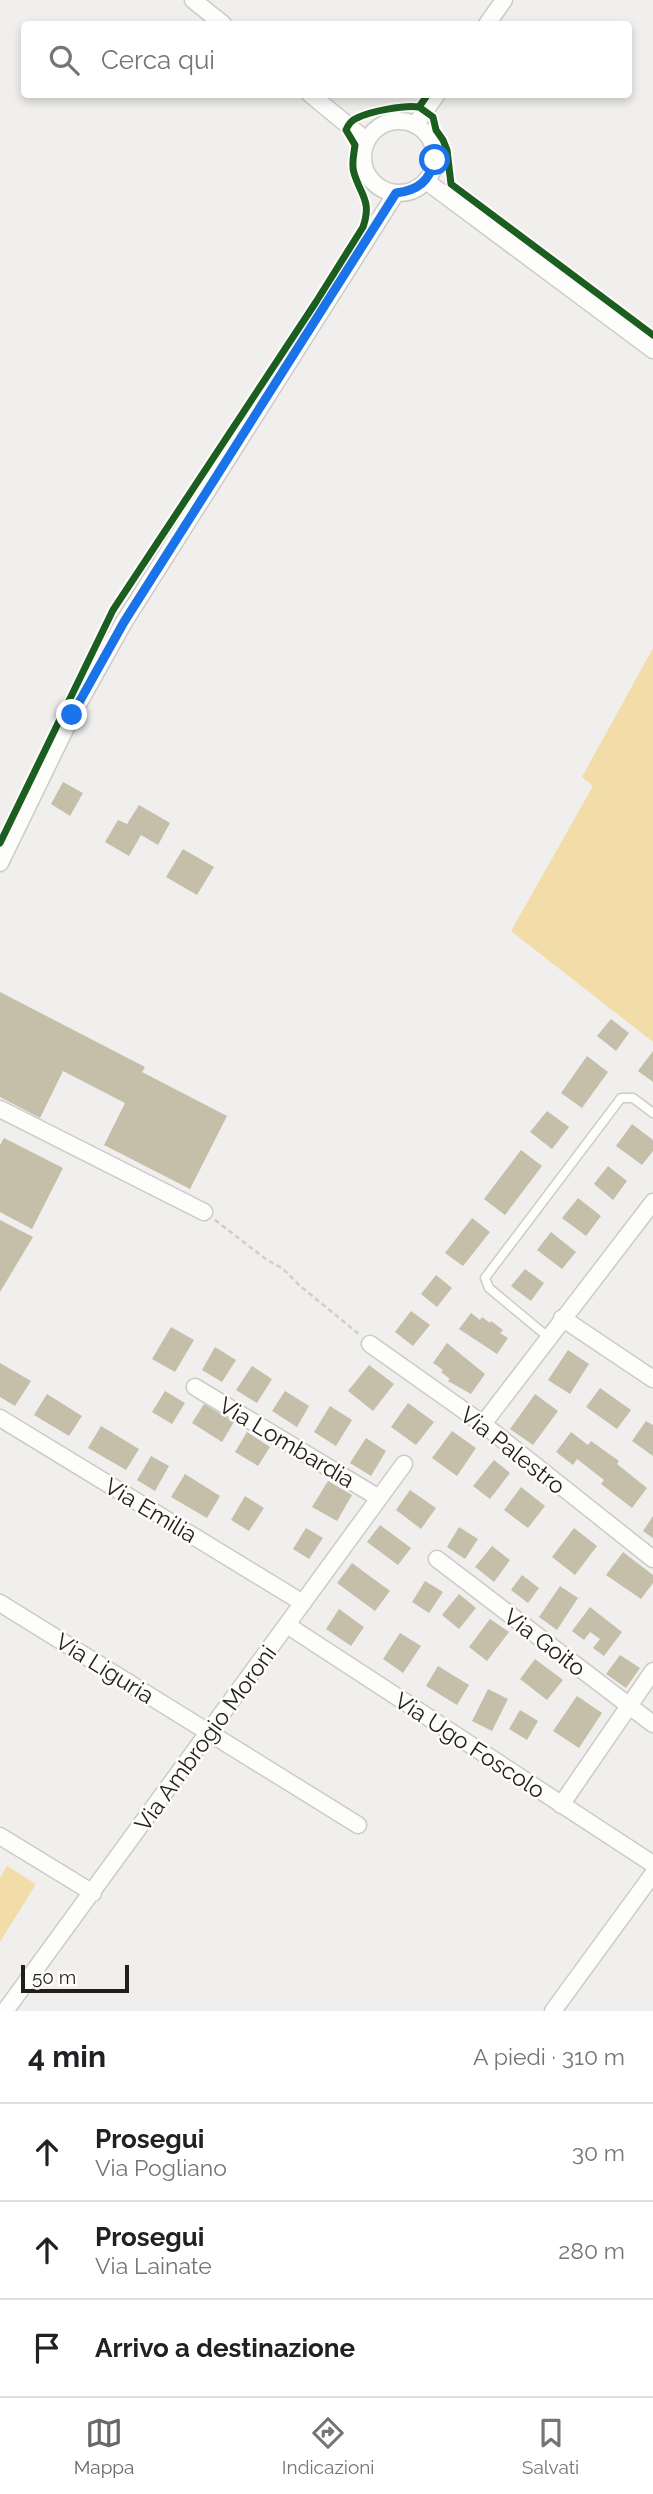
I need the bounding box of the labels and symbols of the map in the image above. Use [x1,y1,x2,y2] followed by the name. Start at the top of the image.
[419,144,450,175] route start
[56,699,87,730] route end
[214,1391,360,1493] street label: Via Lombardia
[455,1401,571,1499] street label: Via Palestro
[100,1472,202,1548] street label: Via Emilia
[499,1603,591,1681] street label: Via Goito
[51,1627,159,1709] street label: Via Liguria
[129,1640,281,1836] street label: Via Ambrogio Moroni
[390,1686,550,1804] street label: Via Ugo Foscolo
[21,1962,130,1994] scale bar

